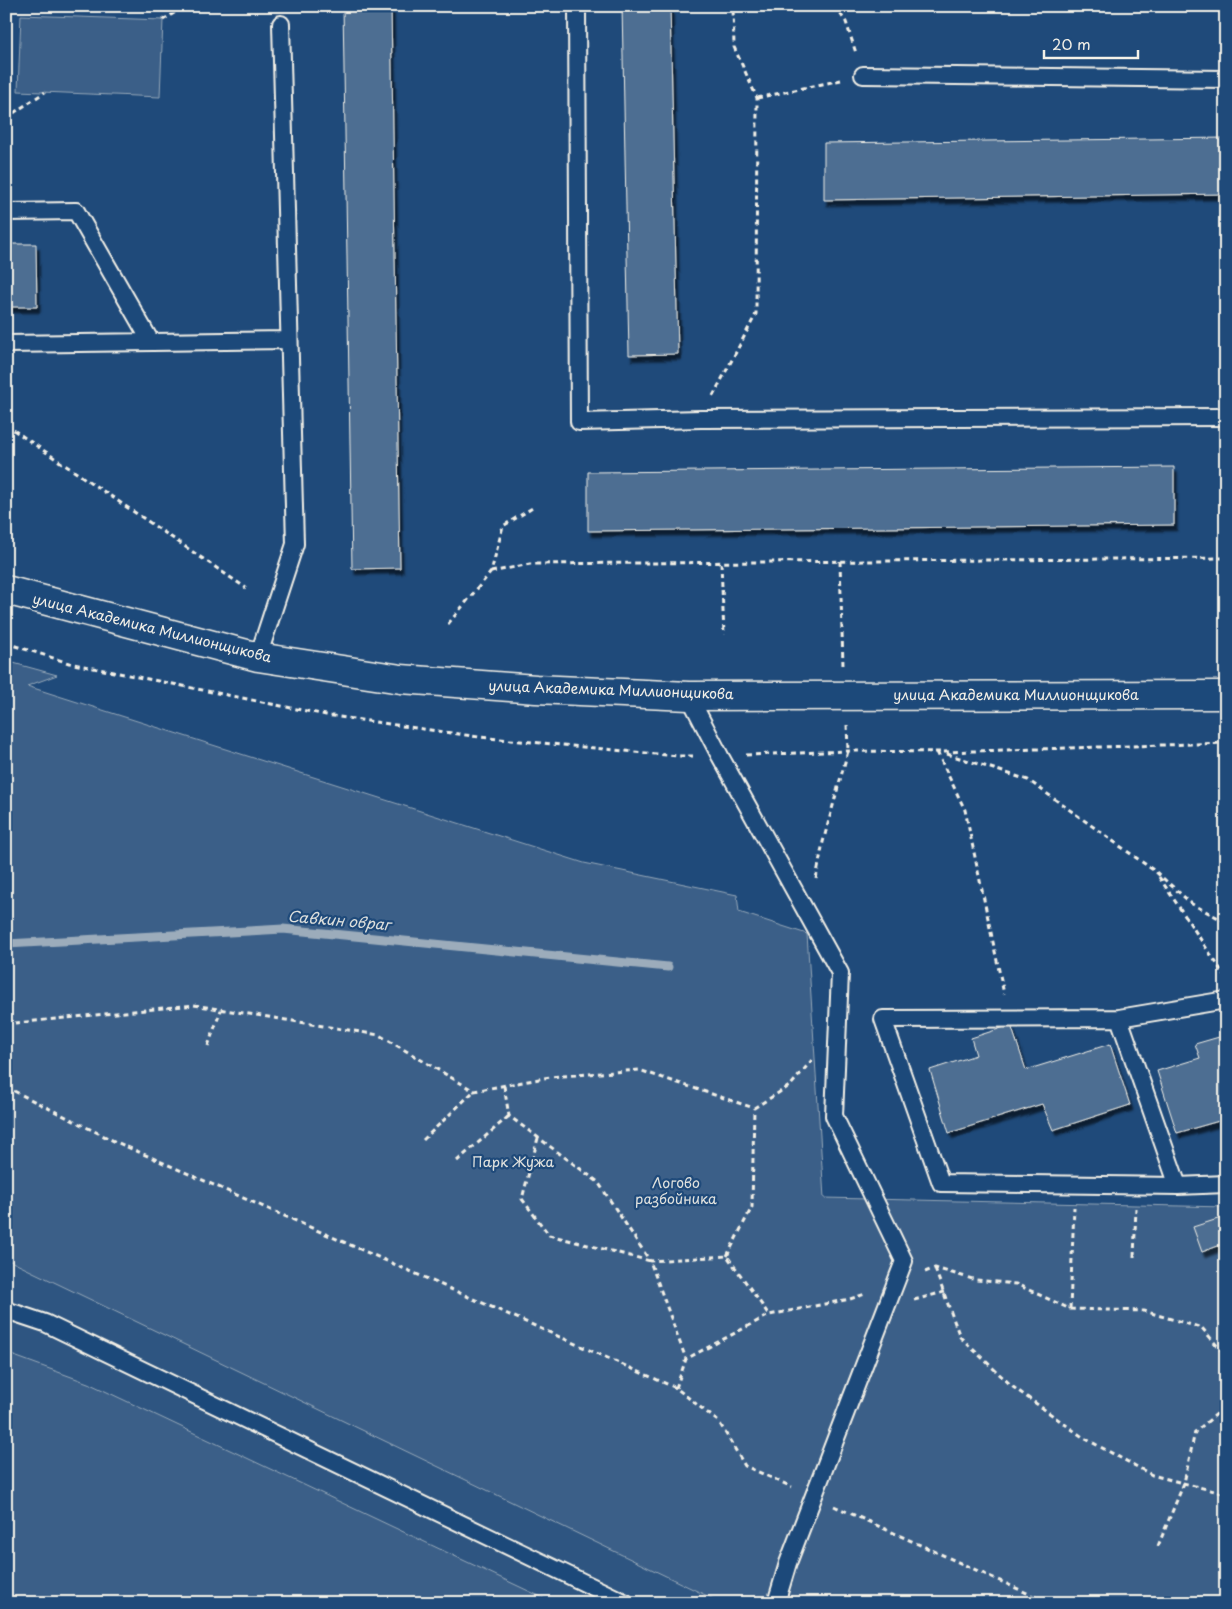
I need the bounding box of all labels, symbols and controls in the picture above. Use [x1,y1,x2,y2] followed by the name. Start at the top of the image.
[1044,28,1138,60] scale bar
[1052,32,1091,55] text: 20 m
[30,588,274,667] street label: улица Академика Миллионщикова
[488,675,734,704] street label: улица Академика Миллионщикова
[893,684,1139,705] street label: улица Академика Миллионщикова
[287,904,394,936] water label: Савкин овраг
[472,1151,555,1172] park label: Парк Жужа
[635,1172,717,1209] park label: Логово разбойника

